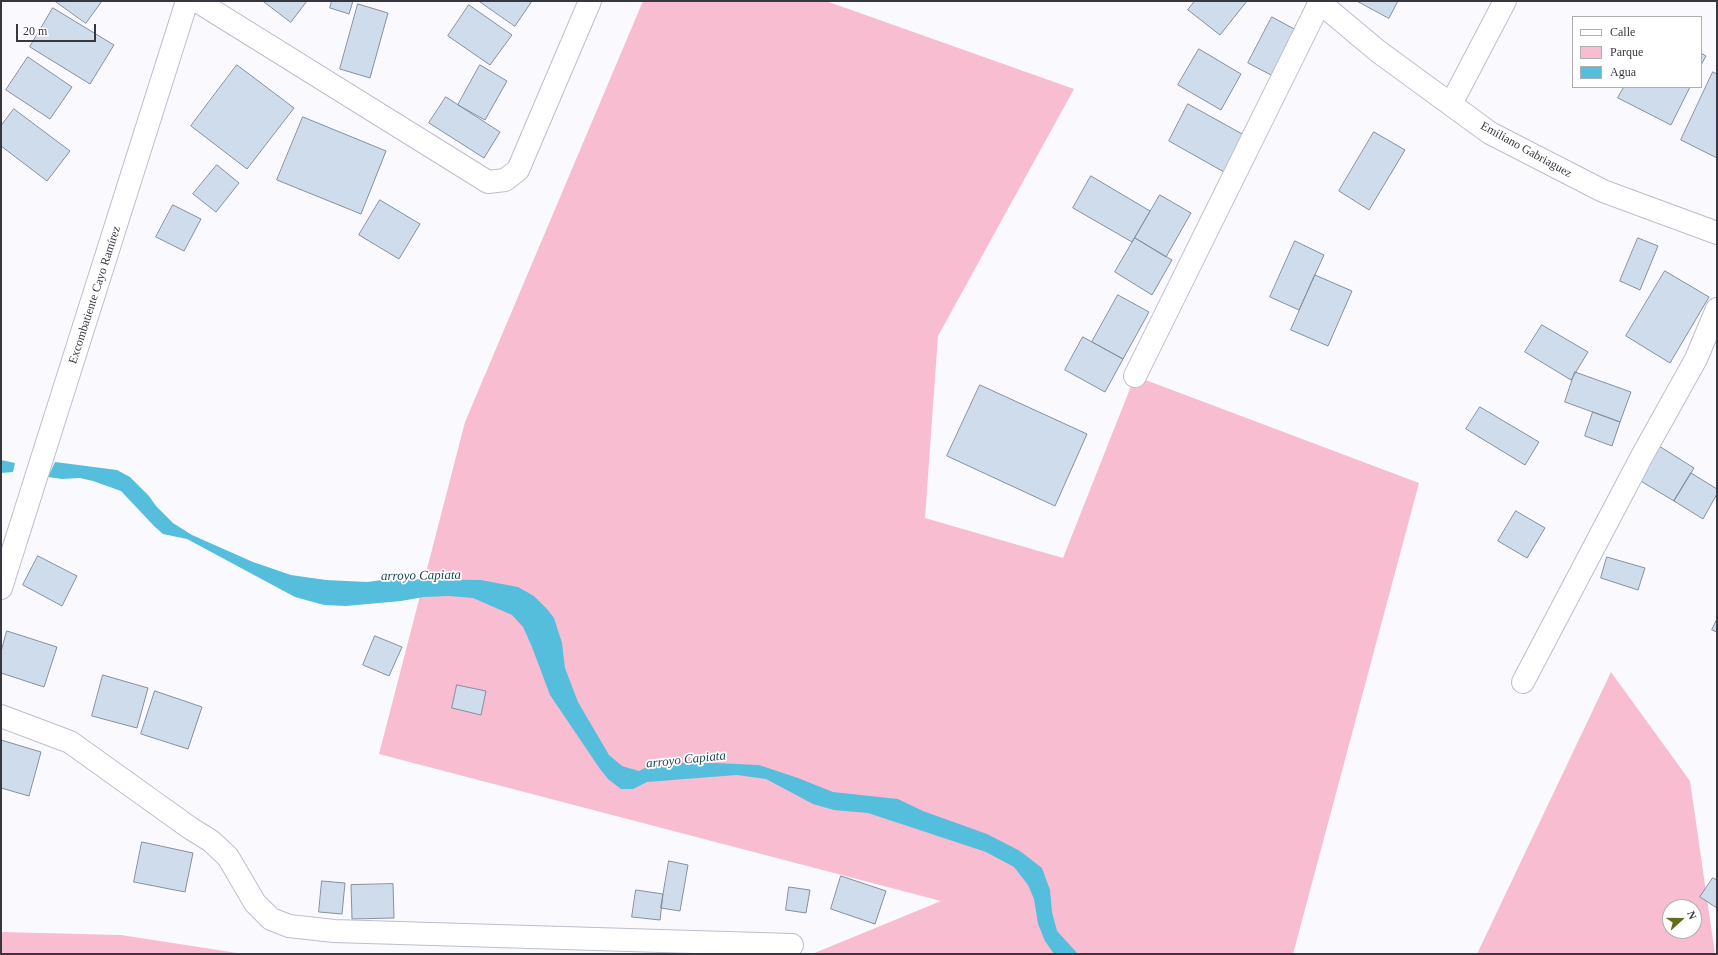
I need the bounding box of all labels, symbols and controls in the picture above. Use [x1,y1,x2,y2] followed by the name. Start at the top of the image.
[18,16,98,42] scale bar
[1572,16,1702,88] legend
[23,24,47,38] text: 20 m
[1610,25,1635,39] text: Calle
[1610,45,1643,59] text: Parque
[1610,65,1636,79] text: Agua
[1478,119,1574,181] street label: Emiliano Gabriaguez
[66,224,124,366] street label: Excombatiente Cayo Ramírez
[381,568,461,584] water label: arroyo Capiata
[645,748,727,772] water label: arroyo Capiata
[1662,899,1702,939] north arrow
[1685,909,1699,921] text: N

